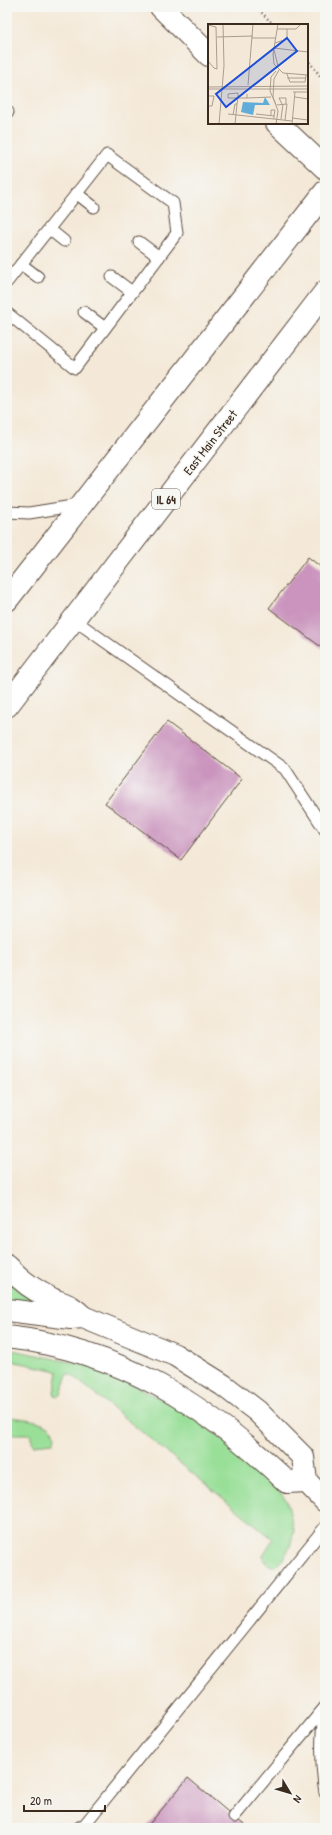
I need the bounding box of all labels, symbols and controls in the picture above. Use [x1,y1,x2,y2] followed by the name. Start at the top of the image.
[208,24,308,124] inset map
[179,405,241,478] street label: East Main Street
[152,489,180,509] road number: IL 64
[270,1773,310,1813] north arrow
[24,1787,105,1813] scale bar
[30,1792,52,1809] text: 20 m
[290,1793,305,1806] text: N

